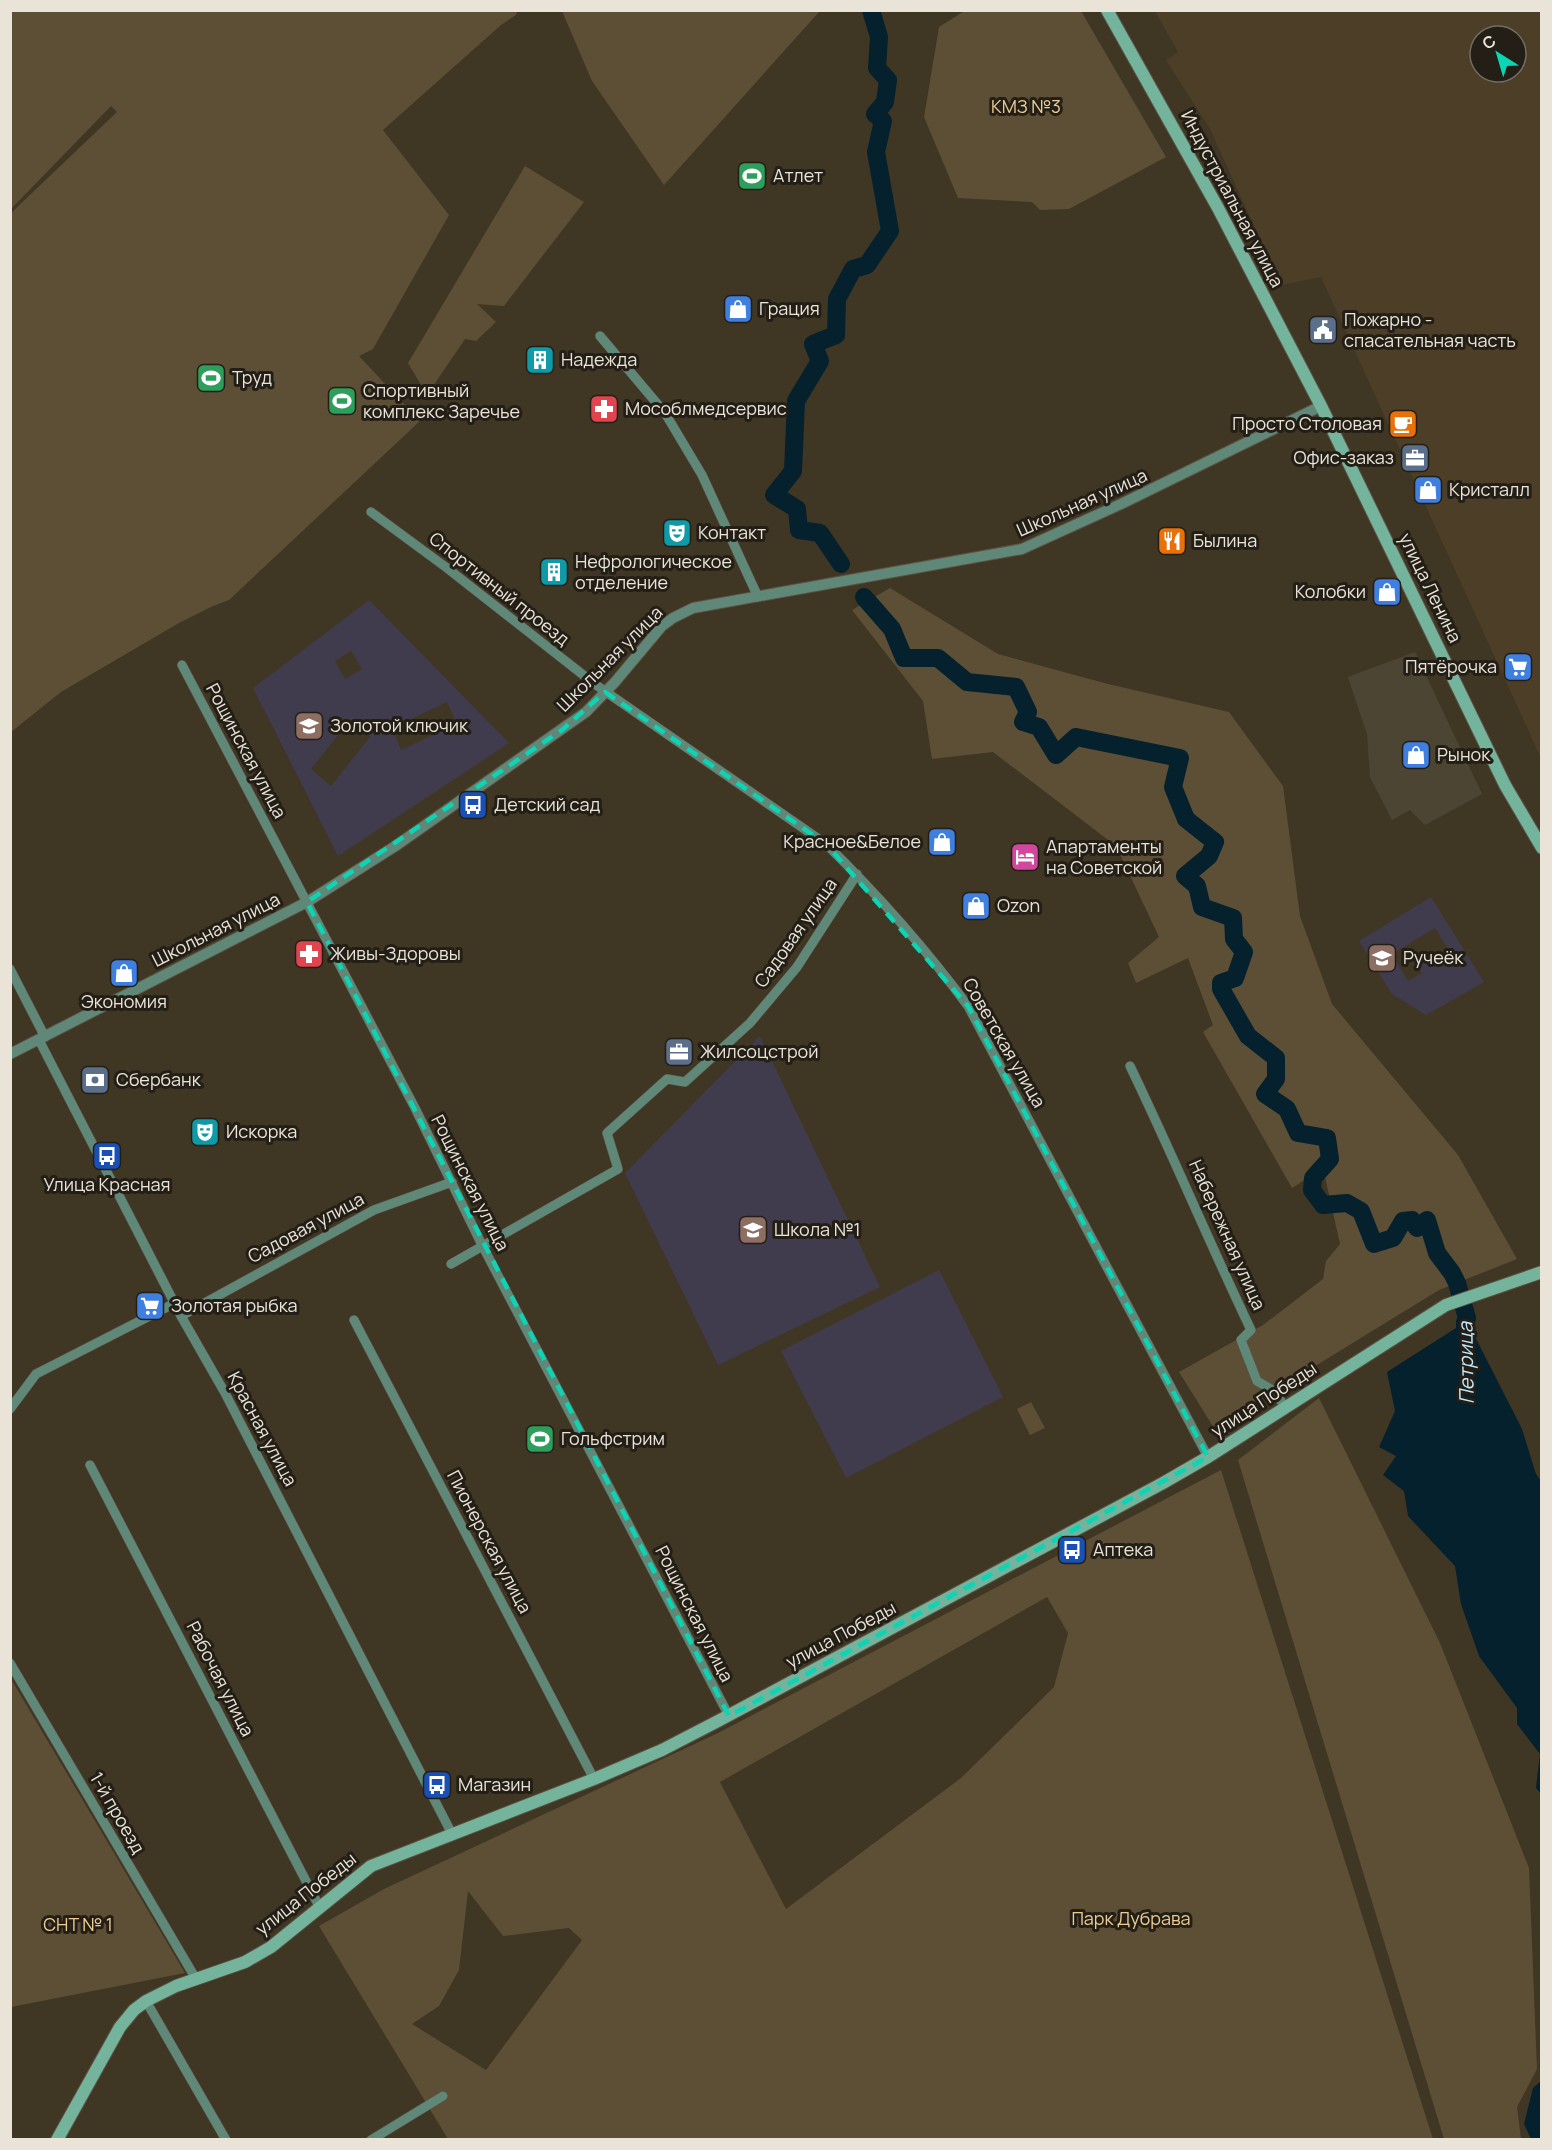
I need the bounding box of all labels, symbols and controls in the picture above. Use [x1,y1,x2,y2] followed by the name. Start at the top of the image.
[1468,24,1528,84] north arrow
[1478,30,1500,54] text: С
[991,94,1061,118] park label: КМЗ №3
[1176,106,1290,291] street label: Индустриальная улица
[736,160,768,192] sports icon: Атлет
[773,163,823,187] place label: Атлет
[722,293,754,325] shop icon: Грация
[759,296,820,320] place label: Грация
[1344,307,1516,352] place label: Пожарно - спасательная часть
[1307,314,1339,346] public building icon: Пожарно - спасательная часть
[524,344,556,376] building icon: Надежда
[561,347,637,371] place label: Надежда
[195,362,227,394] sports icon: Труд
[232,365,272,389] place label: Труд
[363,378,520,423] place label: Спортивный комплекс Заречье
[326,385,358,417] sports icon: Спортивный комплекс Заречье
[588,393,620,425] pharmacy icon: Мособлмедсервис
[625,396,787,420] place label: Мособлмедсервис
[1387,408,1419,440] cafe icon: Просто Столовая
[1232,411,1382,435] place label: Просто Столовая
[1399,442,1431,474] office icon: Офис-заказ
[1293,445,1394,469] place label: Офис-заказ
[1013,463,1151,542] street label: Школьная улица
[1412,474,1444,506] shop icon: Кристалл
[1449,477,1530,501] place label: Кристалл
[661,517,693,549] theatre icon: Контакт
[698,520,766,544] place label: Контакт
[1156,525,1188,557] restaurant icon: Былина
[425,526,575,651] street label: Спортивный проезд
[1193,528,1257,552] place label: Былина
[1394,529,1468,646] street label: улица Ленина
[575,549,732,594] place label: Нефрологическое отделение
[538,556,570,588] building icon: Нефрологическое отделение
[1371,576,1403,608] shop icon: Колобки
[1295,579,1366,603] place label: Колобки
[551,600,667,716] street label: Школьная улица
[1502,651,1534,683] supermarket icon: Пятёрочка
[1405,654,1497,678] place label: Пятёрочка
[201,679,293,822] street label: Рощинская улица
[293,710,325,742] school or university icon: Золотой ключик
[330,713,469,737] place label: Золотой ключик
[1400,739,1432,771] shop icon: Рынок
[1437,742,1491,766] place label: Рынок
[457,789,489,821] bus stop icon: Детский сад
[494,792,600,816] place label: Детский сад
[926,826,958,858] shop icon: Красное&Белое
[783,829,921,853] place label: Красное&Белое
[1046,834,1162,879] place label: Апартаменты на Советской
[1009,841,1041,873] hotel icon: Апартаменты на Советской
[749,873,842,992] street label: Садовая улица
[148,887,284,972] street label: Школьная улица
[960,890,992,922] shop icon: Ozon
[997,893,1040,917] place label: Ozon
[293,938,325,970] pharmacy icon: Живы-Здоровы
[330,941,461,965] place label: Живы-Здоровы
[1366,942,1398,974] school or university icon: Ручеёк
[1403,945,1464,969] place label: Ручеёк
[108,957,140,989] shop icon: Экономия
[958,973,1052,1112] street label: Советская улица
[81,989,167,1013] place label: Экономия
[663,1036,695,1068] office icon: Жилсоцстрой
[700,1039,818,1063] place label: Жилсоцстрой
[79,1064,111,1096] bank icon: Сбербанк
[116,1067,202,1091] place label: Сбербанк
[426,1110,516,1255] street label: Рощинская улица
[189,1116,221,1148] theatre icon: Искорка
[226,1119,297,1143] place label: Искорка
[91,1140,123,1172] bus stop icon: Улица Красная
[1184,1156,1272,1313] street label: Набережная улица
[44,1172,170,1196] place label: Улица Красная
[243,1186,368,1268] street label: Садовая улица
[737,1214,769,1246] school or university icon: Школа №1
[774,1217,861,1241] place label: Школа №1
[134,1290,166,1322] supermarket icon: Золотая рыбка
[171,1293,298,1317] place label: Золотая рыбка
[1451,1321,1480,1404] water label: Петрица
[1206,1356,1321,1442] street label: улица Победы
[223,1367,303,1490] street label: Красная улица
[524,1423,556,1455] sports icon: Гольфстрим
[561,1426,665,1450] place label: Гольфстрим
[442,1466,538,1617] street label: Пионерская улица
[1056,1534,1088,1566] bus stop icon: Аптека
[1093,1537,1153,1561] place label: Аптека
[650,1541,740,1686] street label: Рощинская улица
[781,1595,900,1673] street label: улица Победы
[182,1617,260,1740] street label: Рабочая улица
[85,1768,151,1858] street label: 1-й проезд
[421,1769,453,1801] bus stop icon: Магазин
[458,1772,531,1796] place label: Магазин
[250,1846,361,1940] street label: улица Победы
[1071,1906,1191,1930] park label: Парк Дубрава
[43,1912,113,1936] park label: СНТ № 1

